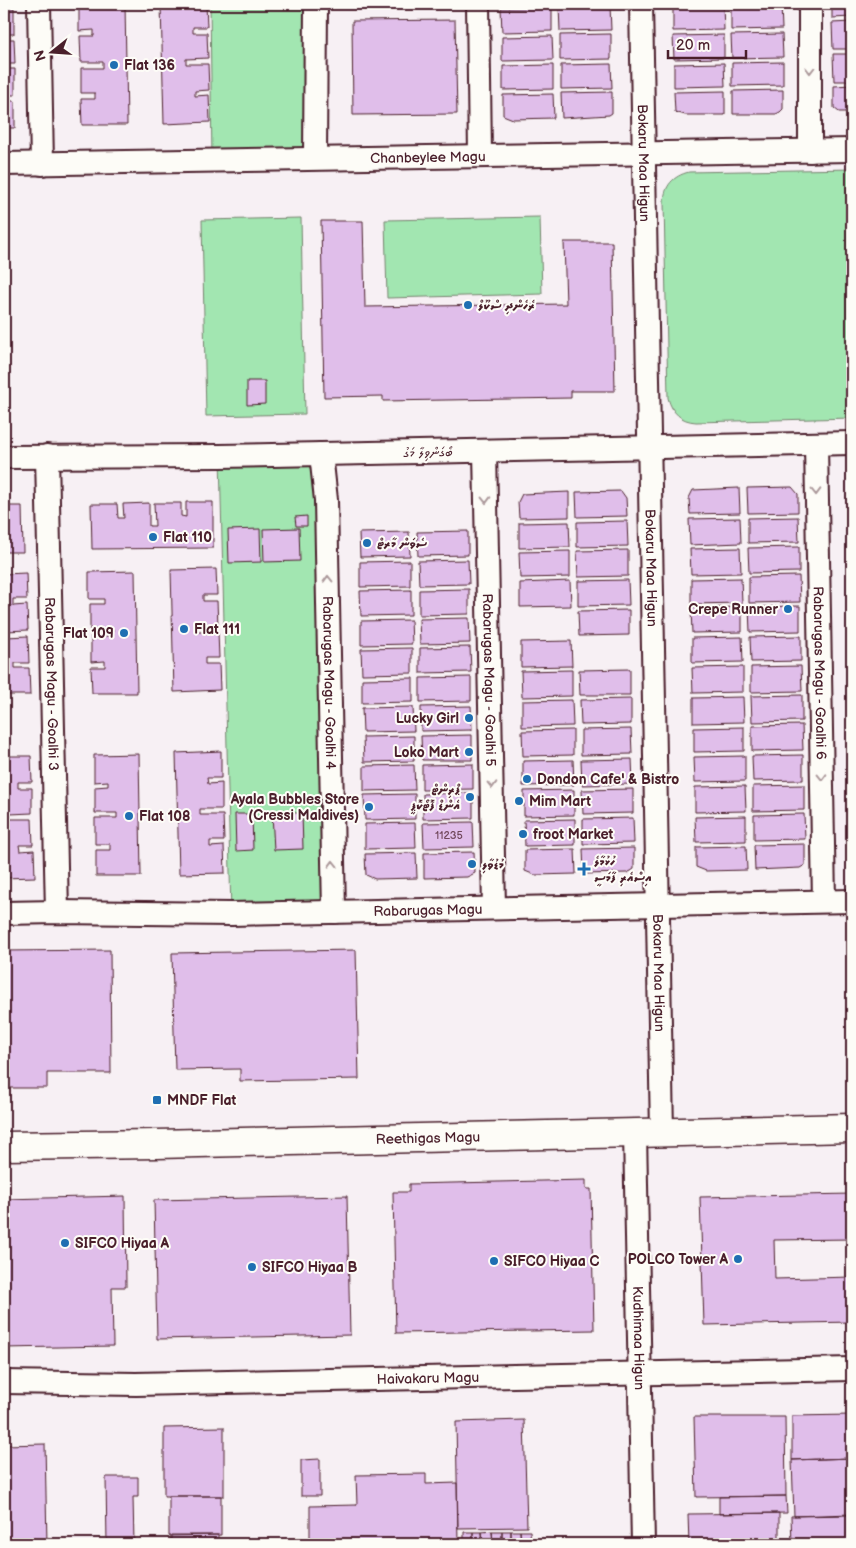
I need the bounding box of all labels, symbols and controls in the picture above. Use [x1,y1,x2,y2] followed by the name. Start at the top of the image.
[28,28,78,78] north arrow
[668,28,746,60] scale bar
[676,36,710,55] text: 20 m
[30,48,50,63] text: N
[124,57,175,74] place label: Flat 136
[108,59,120,71] marker: Flat 136
[805,66,815,74] one-way arrow
[634,104,653,222] street label: Bokaru Maa Higun
[370,148,486,167] street label: Chanbeylee Magu
[477,297,535,315] place label: ރެހެންދި ސްކޫލް
[462,299,474,311] marker: ރެހެންދި ސްކޫލް
[402,444,454,462] street label: ބޯގަންވިލާ މަގު
[811,489,821,497] one-way arrow
[481,496,491,504] one-way arrow
[641,509,661,627] street label: Bokaru Maa Higun
[163,529,212,546] place label: Flat 110
[147,531,159,543] marker: Flat 110
[377,535,428,552] place label: ސެވަން މާރޓް
[361,537,373,549] marker: ސެވަން މާރޓް
[323,574,333,582] one-way arrow
[809,586,830,760] street label: Rabarugas Magu - Goalhi 6
[479,593,499,767] street label: Rabarugas Magu - Goalhi 5
[319,596,339,770] street label: Rabarugas Magu - Goalhi 4
[41,597,62,771] street label: Rabarugas Magu - Goalhi 3
[688,601,778,618] place label: Crepe Runner
[782,603,794,615] marker: Crepe Runner
[194,621,240,638] place label: Flat 111
[178,623,190,635] marker: Flat 111
[63,625,114,642] place label: Flat 109
[118,627,130,639] marker: Flat 109
[396,710,459,727] place label: Lucky Girl
[463,712,475,724] marker: Lucky Girl
[394,744,459,761] place label: Loko Mart
[463,746,475,758] marker: Loko Mart
[537,771,679,788] place label: Dondon Cafe' & Bistro
[521,773,533,785] marker: Dondon Cafe' & Bistro
[817,774,827,782] one-way arrow
[410,781,461,815] place label: ޕްރިންޓް އެންޑް ފޮޓޯކޮޕީ
[486,781,497,789] one-way arrow
[230,791,359,824] place label: Ayala Bubbles Store (Cressi Maldives)
[464,791,476,803] marker: ޕްރިންޓް އެންޑް ފޮޓޯކޮޕީ
[529,793,591,810] place label: Mim Mart
[513,795,525,807] marker: Mim Mart
[363,801,375,813] marker: Ayala Bubbles Store (Cressi Maldives)
[139,808,191,825] place label: Flat 108
[123,810,135,822] marker: Flat 108
[533,826,614,843] place label: froot Market
[517,828,529,840] marker: froot Market
[435,829,463,842] house number: 11235
[593,853,652,887] place label: ހުޅުމާލެ އިސްއެރި ފާމަސީ
[481,856,504,874] place label: މުޑުވާލި
[466,858,478,870] marker: މުޑުވާލި
[328,859,339,867] one-way arrow
[578,863,590,875] marker: ހުޅުމާލެ އިސްއެރި ފާމަސީ
[373,901,483,920] street label: Rabarugas Magu
[649,914,668,1032] street label: Bokaru Maa Higun
[167,1092,237,1109] place label: MNDF Flat
[151,1094,163,1106] marker: MNDF Flat
[375,1129,480,1148] street label: Reethigas Magu
[75,1235,170,1252] place label: SIFCO Hiyaa A
[59,1237,71,1249] marker: SIFCO Hiyaa A
[628,1251,728,1268] place label: POLCO Tower A
[504,1253,600,1270] place label: SIFCO Hiyaa C
[732,1253,744,1265] marker: POLCO Tower A
[488,1255,500,1267] marker: SIFCO Hiyaa C
[262,1259,358,1276] place label: SIFCO Hiyaa B
[246,1261,258,1273] marker: SIFCO Hiyaa B
[629,1286,648,1390] street label: Kudhimaa Higun
[376,1369,479,1388] street label: Haivakaru Magu

